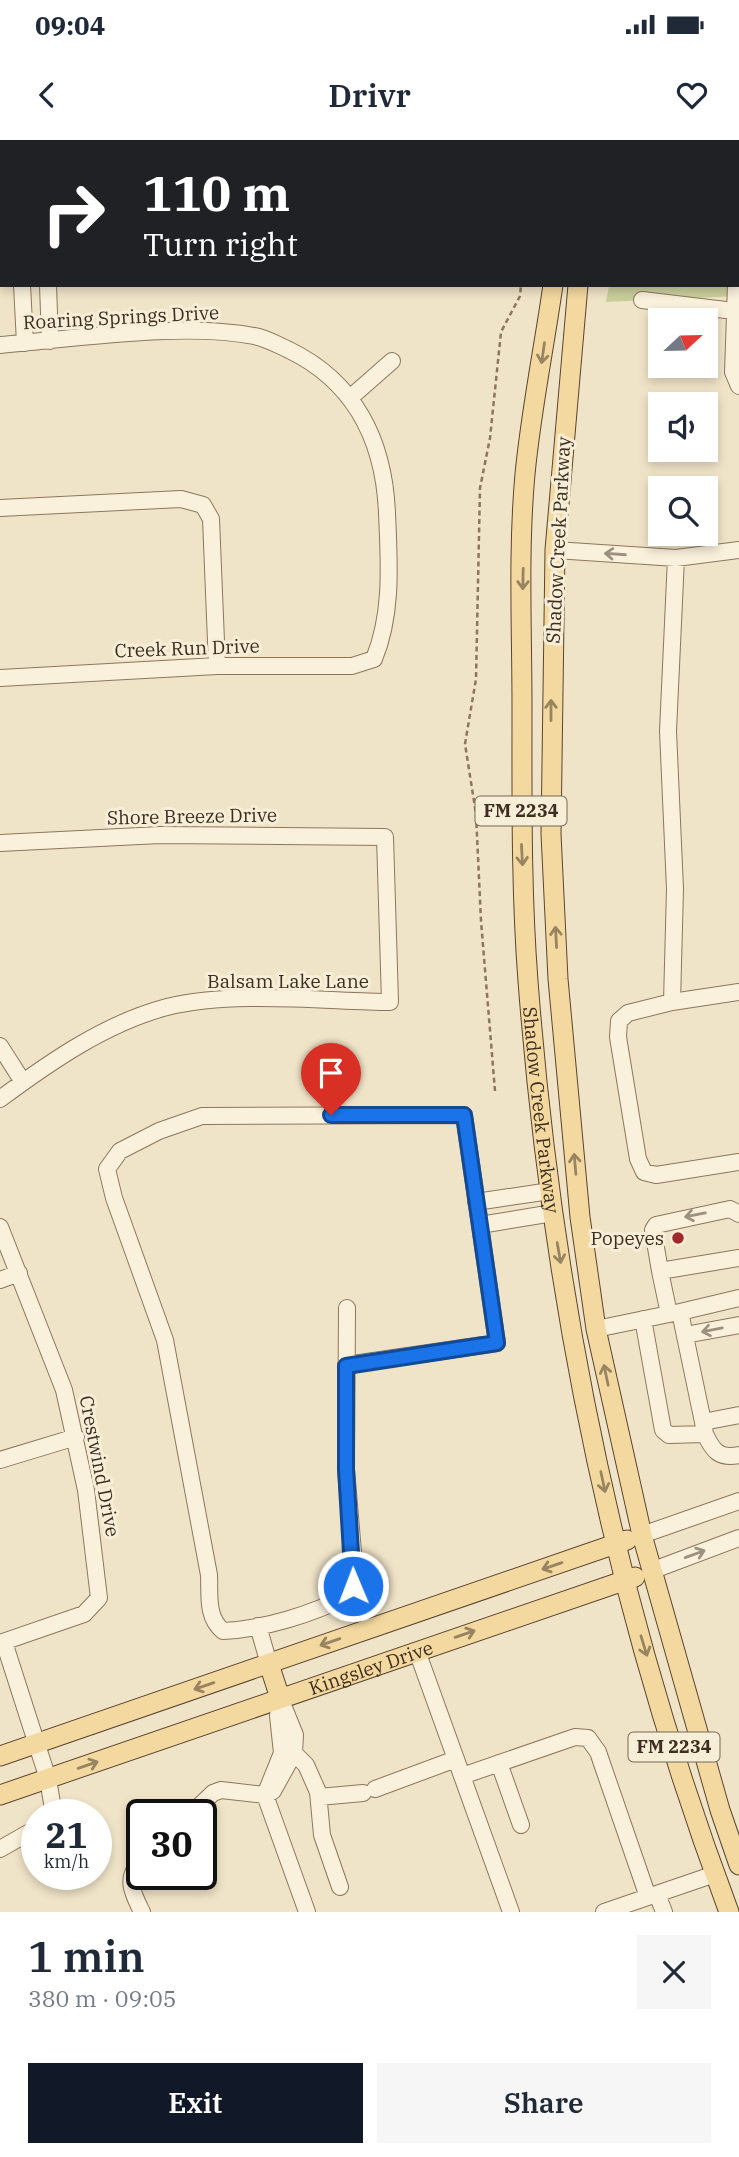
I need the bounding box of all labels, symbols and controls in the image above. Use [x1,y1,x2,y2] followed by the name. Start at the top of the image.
[35,8,105,42] text: 09:04
[328,74,411,116] text: Drivr
[28,76,66,114] icon: back
[673,76,711,114] icon: heart
[143,161,290,224] text: 110 m
[28,168,119,259] icon: right
[143,223,298,265] text: Turn right
[22,300,220,334] street label: Roaring Springs Drive
[648,308,718,378] north arrow
[648,308,718,546] map controls
[536,341,549,364] one-way arrow
[648,392,718,462] button: sound
[541,435,575,644] street label: Shadow Creek Parkway
[648,476,718,546] button: search
[604,548,627,561] one-way arrow
[516,567,530,590] one-way arrow
[114,633,260,663] street label: Creek Run Drive
[544,698,558,721] one-way arrow
[476,796,566,826] road number: FM 2234
[107,803,277,829] street label: Shore Breeze Drive
[516,844,529,867] one-way arrow
[549,926,562,949] one-way arrow
[207,969,369,993] street label: Balsam Lake Lane
[518,1006,565,1216] street label: Shadow Creek Parkway
[301,1043,361,1115] pin
[312,1054,350,1092] icon: arrive
[568,1153,581,1175] one-way arrow
[684,1209,707,1223] one-way arrow
[590,1226,664,1250] place label: Popeyes
[670,1230,686,1246] marker: Popeyes
[553,1241,566,1263] one-way arrow
[701,1324,724,1337] one-way arrow
[598,1364,612,1387] one-way arrow
[75,1393,125,1539] street label: Crestwind Drive
[597,1471,610,1493] one-way arrow
[683,1547,705,1559] one-way arrow
[316,1549,390,1623] position arrow
[541,1560,563,1573] one-way arrow
[453,1627,475,1639] one-way arrow
[306,1635,436,1700] street label: Kingsley Drive
[639,1635,652,1657] one-way arrow
[319,1636,341,1649] one-way arrow
[194,1681,216,1693] one-way arrow
[628,1732,720,1762] road number: FM 2234
[76,1758,98,1770] one-way arrow
[126,1799,217,1890] speed limit sign: 30
[45,1812,88,1858] text: 21
[44,1850,89,1873] text: km/h
[28,1929,145,1984] text: 1 min
[637,1935,711,2009] button: close
[28,1983,177,2013] text: 380 m · 09:05
[28,2063,363,2143] button: Exit
[377,2063,711,2143] button: Share

